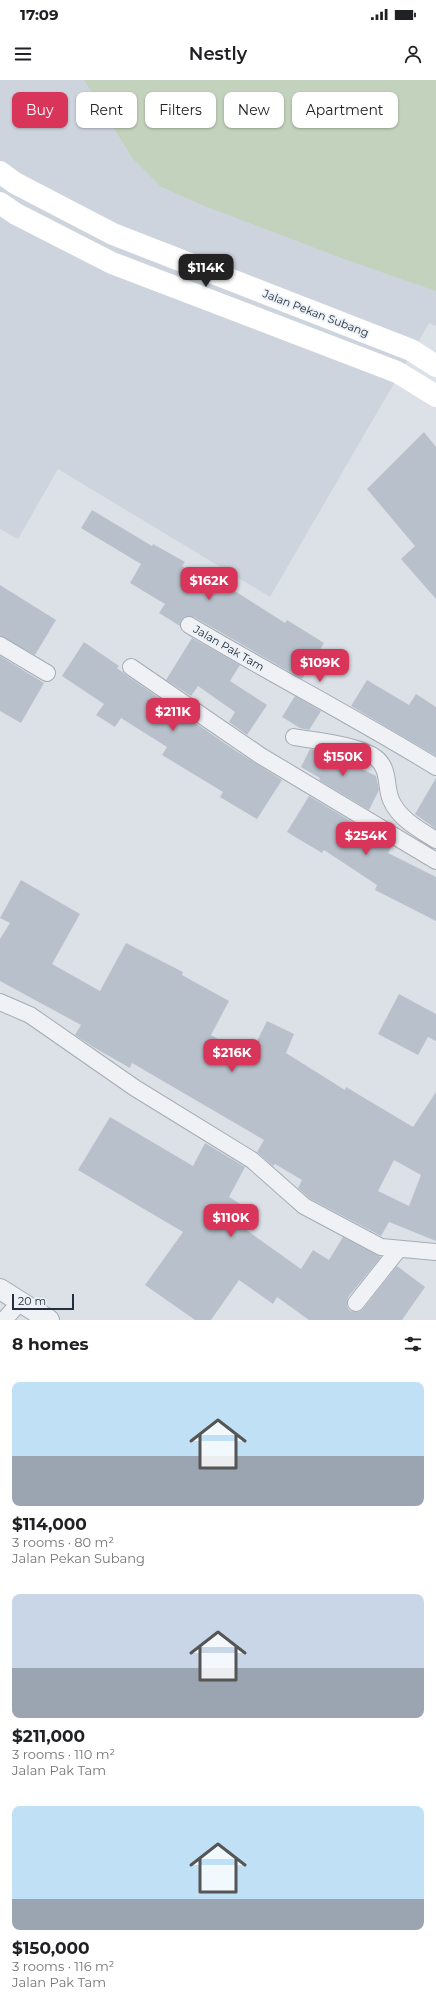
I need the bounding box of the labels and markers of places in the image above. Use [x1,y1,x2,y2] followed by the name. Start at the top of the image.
[178,254,234,288] pin: $114K
[181,567,237,601] pin: $162K
[292,649,348,683] pin: $109K
[145,698,201,732] pin: $211K
[315,743,371,777] pin: $150K
[338,822,394,856] pin: $254K
[204,1039,260,1073] pin: $216K
[203,1204,259,1238] pin: $110K

